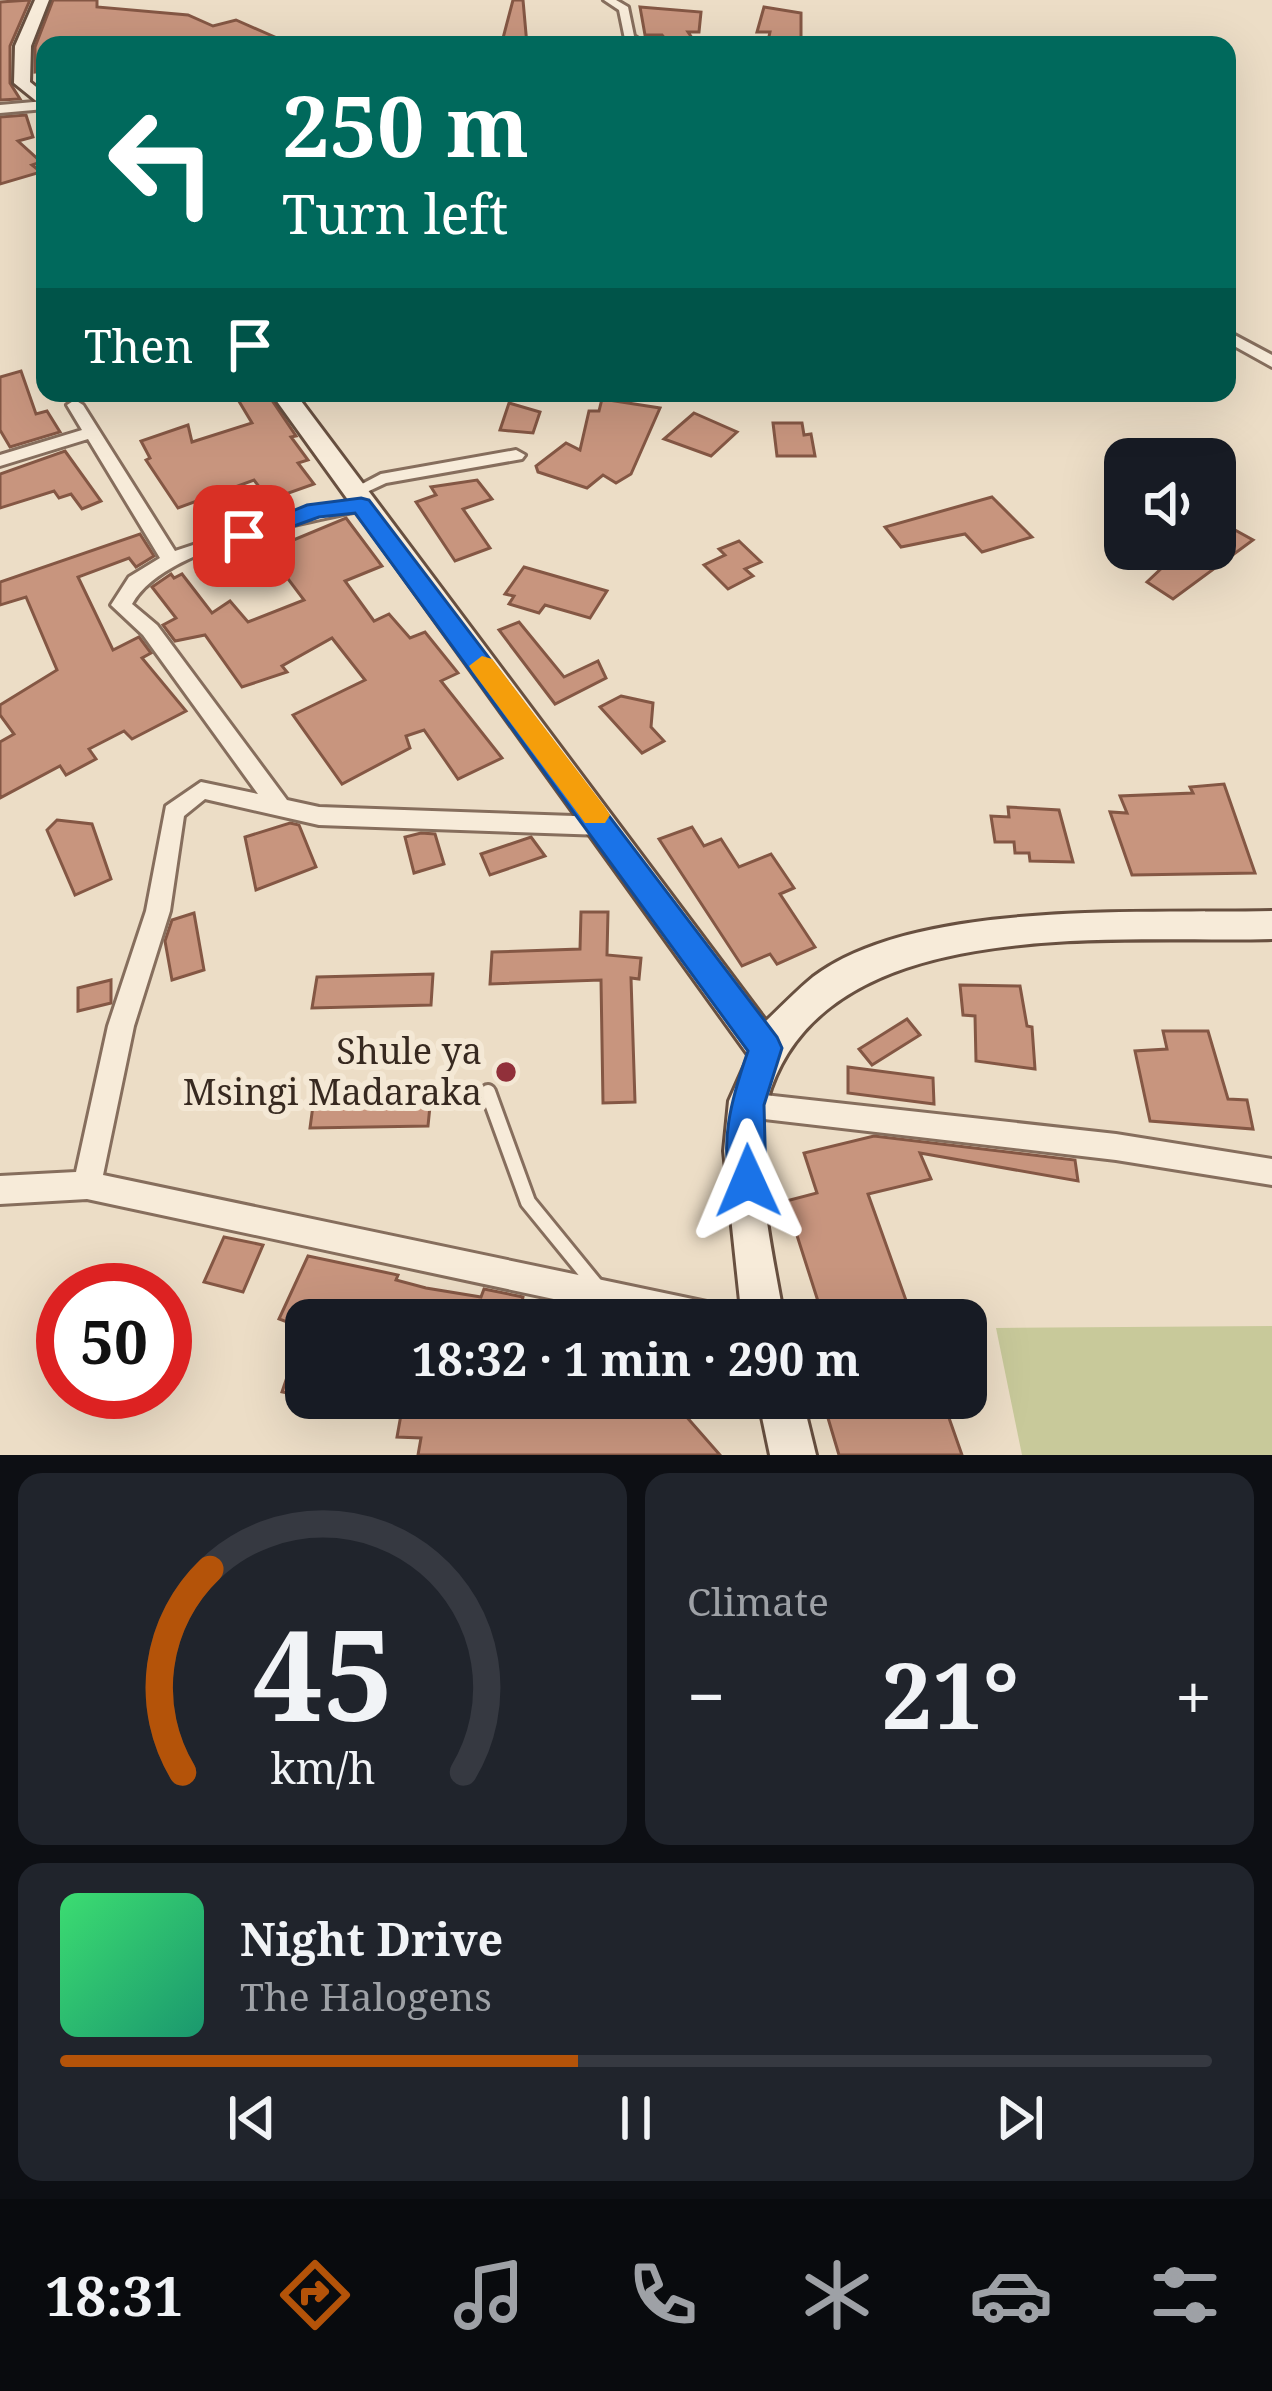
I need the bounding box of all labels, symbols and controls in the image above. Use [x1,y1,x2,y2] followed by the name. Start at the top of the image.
[282,67,529,182] text: 250 m
[84,84,240,240] icon: left
[282,176,508,250] text: Turn left
[217,312,283,378] icon: arrive
[84,315,193,376] text: Then
[1104,438,1236,570] map controls
[1104,438,1236,570] button: sound
[193,485,295,587] pin
[211,503,277,569] icon: arrive
[183,1026,482,1116] place label: Shule ya Msingi Madaraka
[493,1059,519,1085] marker: Shule ya Msingi Madaraka
[685,1118,811,1244] position arrow
[36,1263,192,1419] speed limit sign: 50
[412,1328,860,1389] text: 18:32 · 1 min · 290 m
[687,1574,829,1627] text: Climate
[252,1588,393,1758] text: 45
[881,1633,1019,1755] text: 21°
[687,1650,725,1740] text: −
[1175,1650,1212,1740] text: +
[270,1738,375,1797] text: km/h
[240,1908,503,1969] text: Night Drive
[240,1969,492,2022] text: The Halogens
[219,2085,285,2151] icon: previous
[603,2085,669,2151] icon: pause
[987,2085,1053,2151] icon: next
[273,2253,357,2337] icon: directions
[447,2253,531,2337] icon: music
[621,2253,705,2337] icon: phone
[795,2253,879,2337] icon: climate
[969,2253,1053,2337] icon: car
[1143,2253,1227,2337] icon: filters
[45,2258,183,2332] text: 18:31

